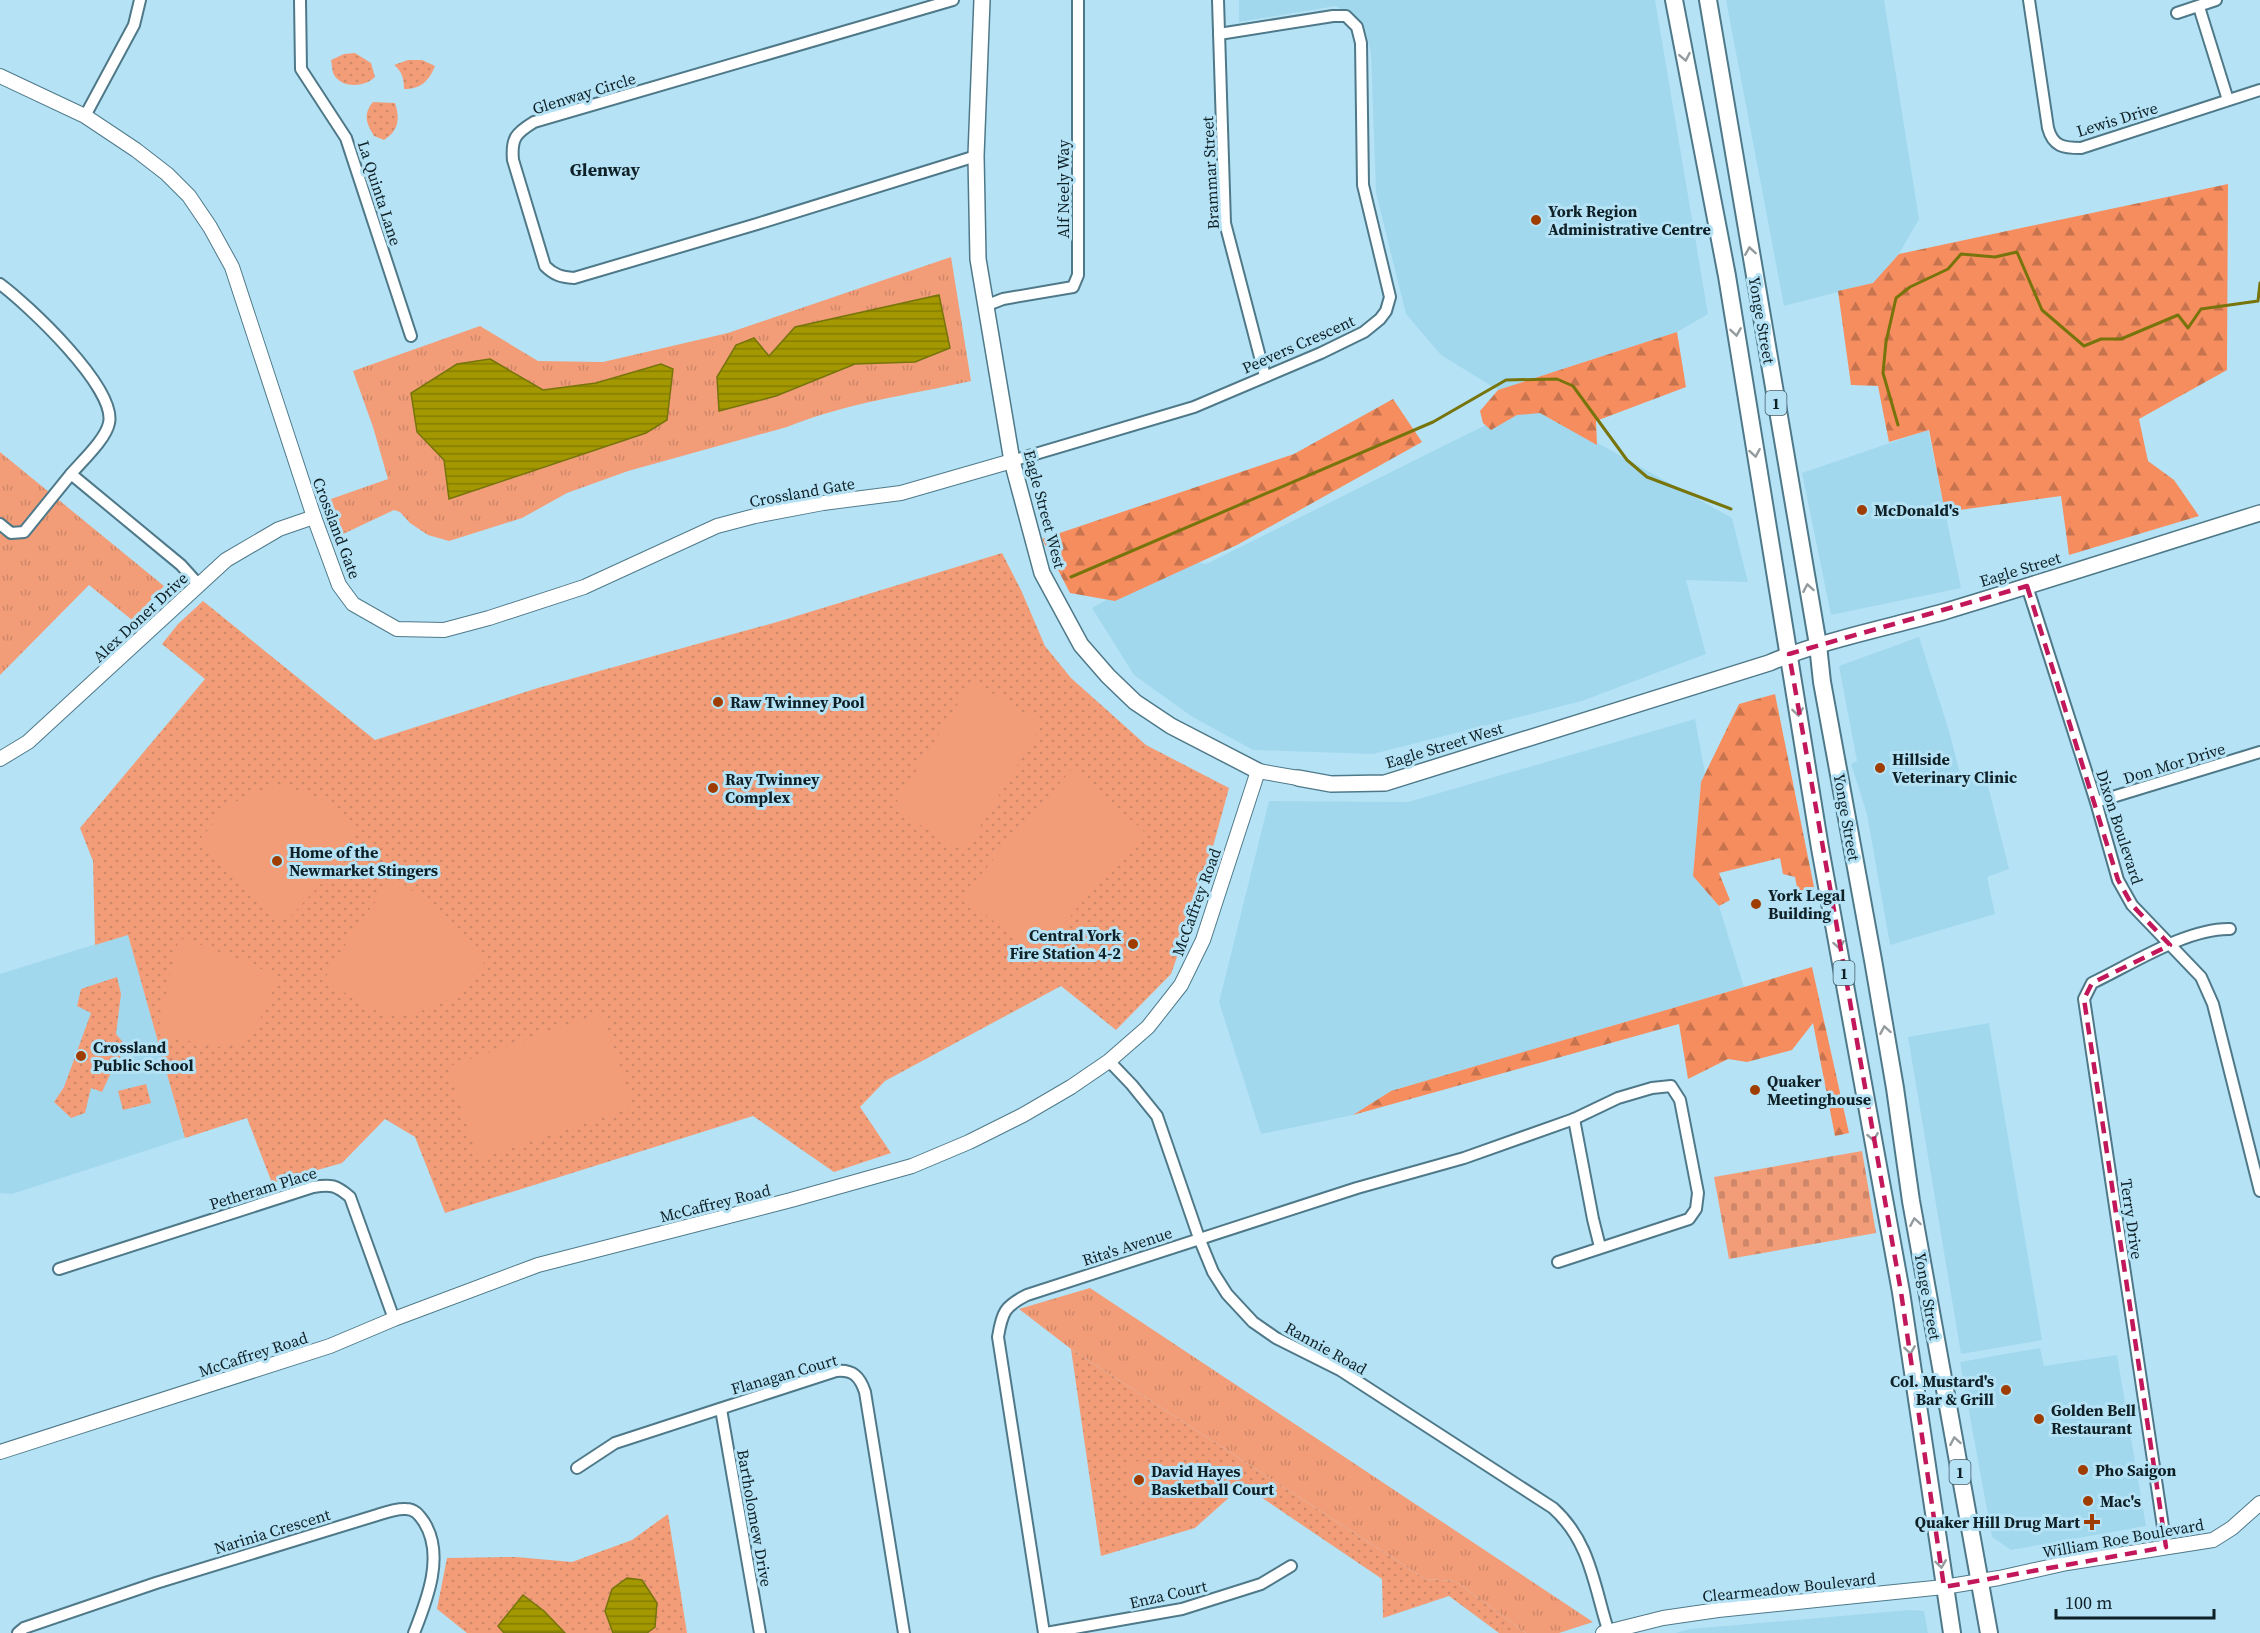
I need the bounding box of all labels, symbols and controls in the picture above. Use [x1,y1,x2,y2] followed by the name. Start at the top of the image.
[1678,52,1691,62] one-way arrow
[530,67,638,119] street label: Glenway Circle
[2074,96,2160,142] street label: Lewis Drive
[1196,115,1224,230] street label: Brammar Street
[353,138,407,248] street label: La Quinta Lane
[1052,139,1074,239] street label: Alf Neely Way
[570,157,641,182] district label: Glenway
[1548,200,1711,240] place label: York Region Administrative Centre
[1529,213,1543,227] marker: York Region Administrative Centre
[1744,246,1757,256] one-way arrow
[1743,274,1781,366] street label: Yonge Street
[1238,309,1358,379] street label: Peevers Crescent
[1729,327,1741,336] one-way arrow
[1766,391,1786,415] road number: 1
[1019,447,1072,571] street label: Eagle Street West
[1749,448,1761,457] one-way arrow
[747,472,857,512] street label: Crossland Gate
[308,474,366,582] street label: Crossland Gate
[1874,499,1959,521] place label: McDonald's
[1855,503,1869,517] marker: McDonald's
[1977,546,2064,592] street label: Eagle Street
[88,567,192,667] street label: Alex Doner Drive
[1802,583,1814,592] one-way arrow
[730,691,865,713] place label: Raw Twinney Pool
[711,695,725,709] marker: Raw Twinney Pool
[1792,707,1804,717] one-way arrow
[1383,716,1506,773] street label: Eagle Street West
[2120,737,2228,789] street label: Don Mor Drive
[1892,748,2017,788] place label: Hillside Veterinary Clinic
[1873,761,1887,775] marker: Hillside Veterinary Clinic
[2091,767,2149,887] street label: Dixon Boulevard
[725,768,820,808] place label: Ray Twinney Complex
[1828,771,1866,863] street label: Yonge Street
[706,781,720,795] marker: Ray Twinney Complex
[289,841,438,881] place label: Home of the Newmarket Stingers
[1166,845,1226,959] street label: McCaffrey Road
[270,854,284,868] marker: Home of the Newmarket Stingers
[1768,884,1845,924] place label: York Legal Building
[1749,897,1763,911] marker: York Legal Building
[1010,924,1121,964] place label: Central York Fire Station 4-2
[1126,937,1140,951] marker: Central York Fire Station 4-2
[1832,940,1845,950] one-way arrow
[1834,961,1854,985] road number: 1
[1879,1025,1892,1035] one-way arrow
[93,1036,194,1076] place label: Crossland Public School
[74,1049,88,1063] marker: Crossland Public School
[1767,1070,1871,1110] place label: Quaker Meetinghouse
[1748,1083,1762,1097] marker: Quaker Meetinghouse
[1867,1133,1879,1142] one-way arrow
[207,1161,319,1215] street label: Petheram Place
[2115,1177,2149,1261] street label: Terry Drive
[657,1179,773,1227] street label: McCaffrey Road
[1909,1218,1922,1228] one-way arrow
[1079,1221,1175,1271] street label: Rita's Avenue
[1909,1250,1947,1342] street label: Yonge Street
[1281,1316,1371,1380] street label: Rannie Road
[196,1326,310,1382] street label: McCaffrey Road
[1903,1345,1915,1354] one-way arrow
[728,1348,840,1400] street label: Flanagan Court
[1890,1370,1994,1410] place label: Col. Mustard's Bar & Grill
[1999,1383,2013,1397] marker: Col. Mustard's Bar & Grill
[2051,1399,2136,1439] place label: Golden Bell Restaurant
[2032,1412,2046,1426] marker: Golden Bell Restaurant
[1949,1436,1961,1446] one-way arrow
[732,1448,778,1588] street label: Bartholomew Drive
[2095,1459,2177,1481] place label: Pho Saigon
[1151,1460,1274,1500] place label: David Hayes Basketball Court
[1950,1460,1970,1484] road number: 1
[2076,1463,2090,1477] marker: Pho Saigon
[1132,1473,1146,1487] marker: David Hayes Basketball Court
[2100,1490,2141,1512] place label: Mac's
[2081,1494,2095,1508] marker: Mac's
[211,1503,333,1559] street label: Narinia Crescent
[1915,1511,2080,1533] place label: Quaker Hill Drug Mart
[2041,1513,2205,1563] street label: William Roe Boulevard
[2085,1515,2099,1529] marker: Quaker Hill Drug Mart
[1935,1559,1947,1568] one-way arrow
[1701,1567,1877,1607] street label: Clearmeadow Boulevard
[1127,1574,1210,1614] street label: Enza Court
[2056,1582,2214,1620] scale bar
[2065,1590,2112,1615] text: 100 m

